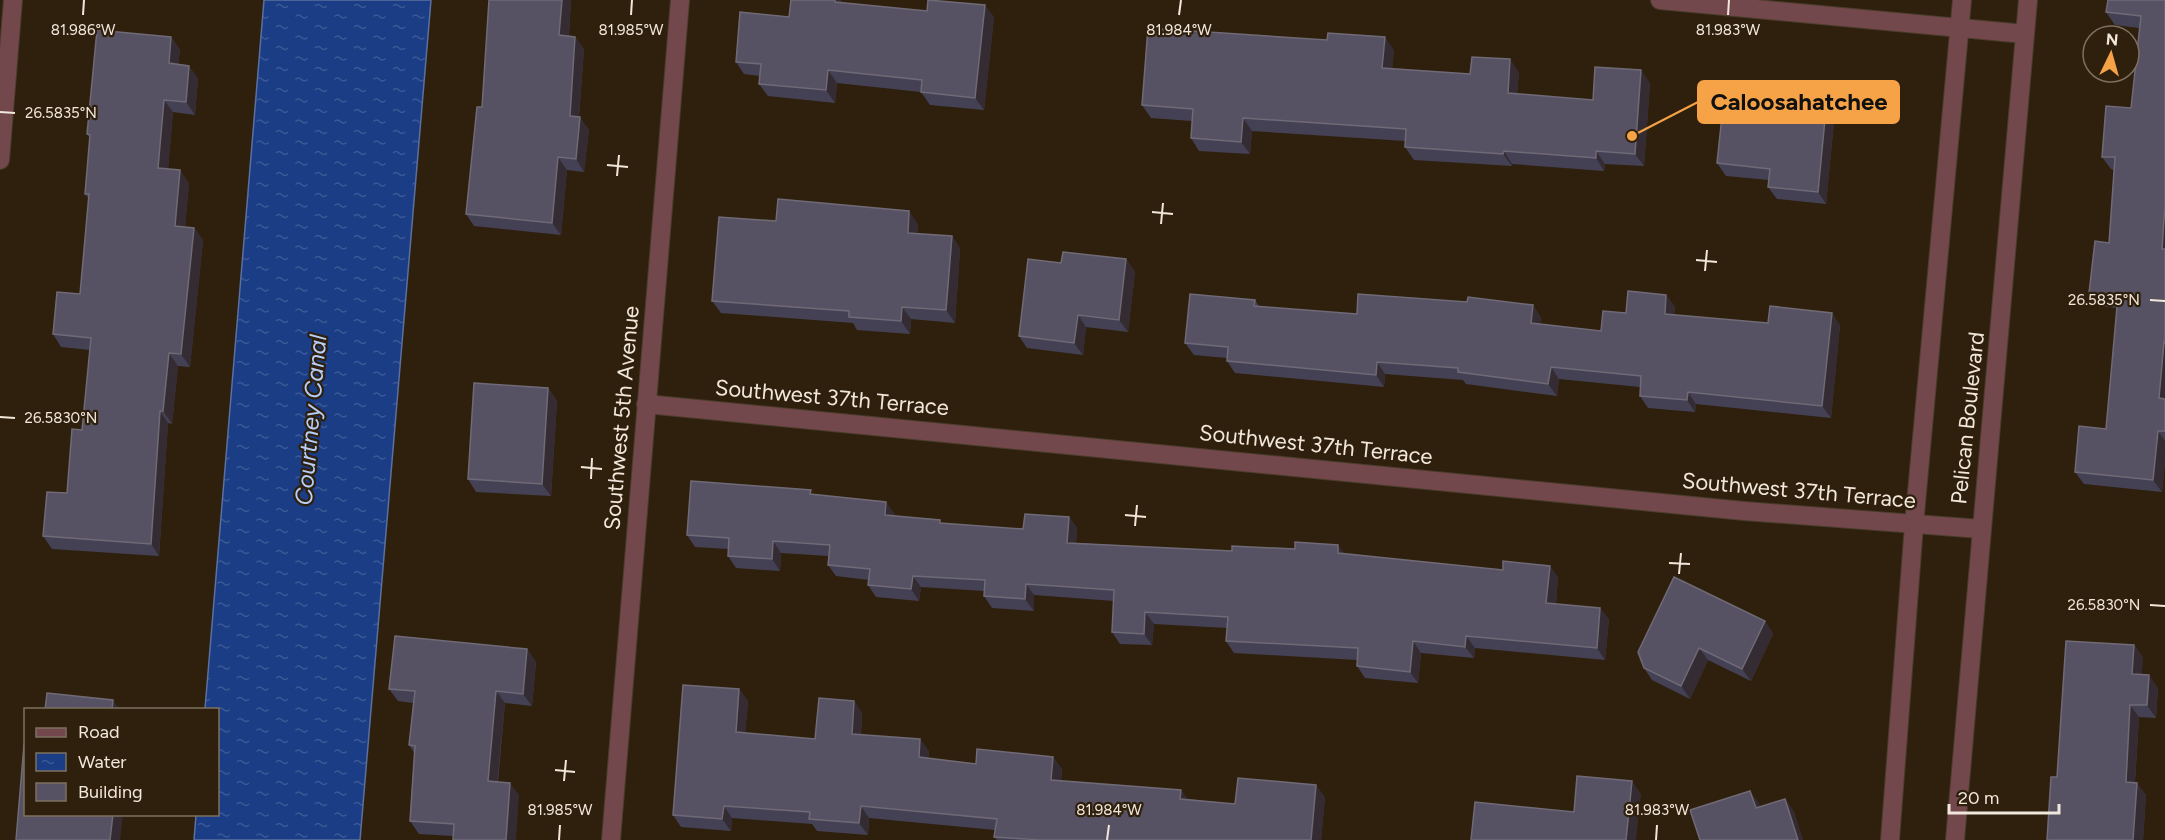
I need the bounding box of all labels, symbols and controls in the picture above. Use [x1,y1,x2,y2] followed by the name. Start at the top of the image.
[51,21,116,39] text: 81.986°W
[599,21,664,39] text: 81.985°W
[1146,21,1212,39] text: 81.984°W
[1696,21,1761,39] text: 81.983°W
[2081,24,2141,84] north arrow
[2105,30,2119,50] text: N
[1698,81,1899,123] callout: Caloosahatchee
[1710,87,1888,116] text: Caloosahatchee
[25,104,97,122] text: 26.5835°N
[2068,291,2140,309] text: 26.5835°N
[598,305,645,531] street label: Southwest 5th Avenue
[1945,331,1990,506] street label: Pelican Boulevard
[289,333,332,507] water label: Courtney Canal
[714,374,950,421] street label: Southwest 37th Terrace
[25,409,97,427] text: 26.5830°N
[1198,419,1434,470] street label: Southwest 37th Terrace
[1681,467,1917,514] street label: Southwest 37th Terrace
[2068,596,2140,614] text: 26.5830°N
[24,708,219,816] legend
[78,721,119,743] text: Road
[78,751,126,773] text: Water
[1949,777,2058,815] scale bar
[78,781,143,803] text: Building
[1958,787,1999,809] text: 20 m
[528,801,593,819] text: 81.985°W
[1076,801,1142,819] text: 81.984°W
[1625,801,1690,819] text: 81.983°W

